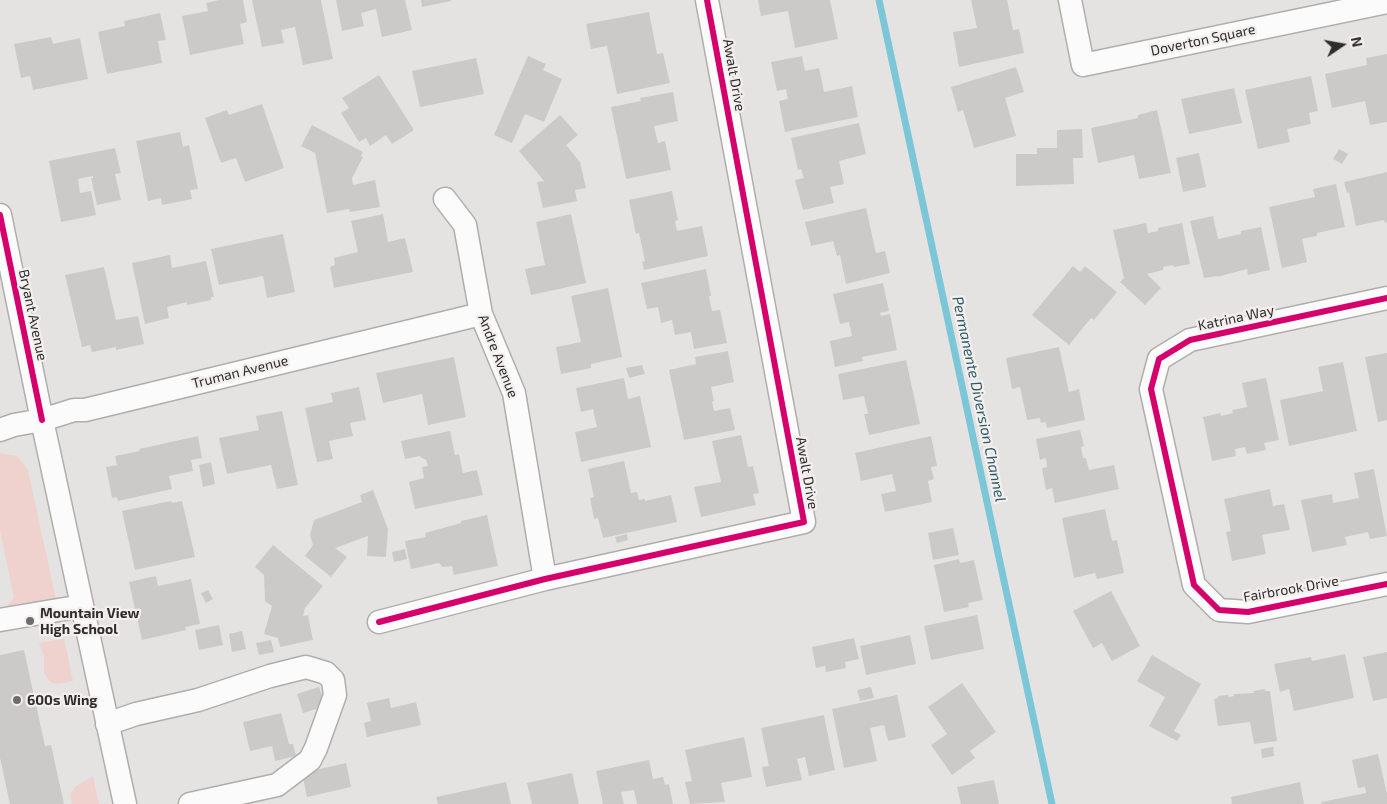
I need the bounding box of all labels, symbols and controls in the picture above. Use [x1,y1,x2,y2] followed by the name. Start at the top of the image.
[1317,20,1367,70] north arrow
[1149,21,1257,59] street label: Doverton Square
[1348,35,1367,48] text: N
[719,37,749,113] street label: Awalt Drive
[15,268,51,362] street label: Bryant Avenue
[948,294,1010,504] water label: Permanente Diversion Channel
[1196,302,1276,334] street label: Katrina Way
[474,312,522,400] street label: Andre Avenue
[190,352,290,392] street label: Truman Avenue
[792,435,822,511] street label: Awalt Drive
[1242,572,1340,606] street label: Fairbrook Drive
[40,605,139,638] place label: Mountain View High School
[24,615,36,627] marker: Mountain View High School
[27,692,97,708] place label: 600s Wing
[11,694,23,706] marker: 600s Wing

